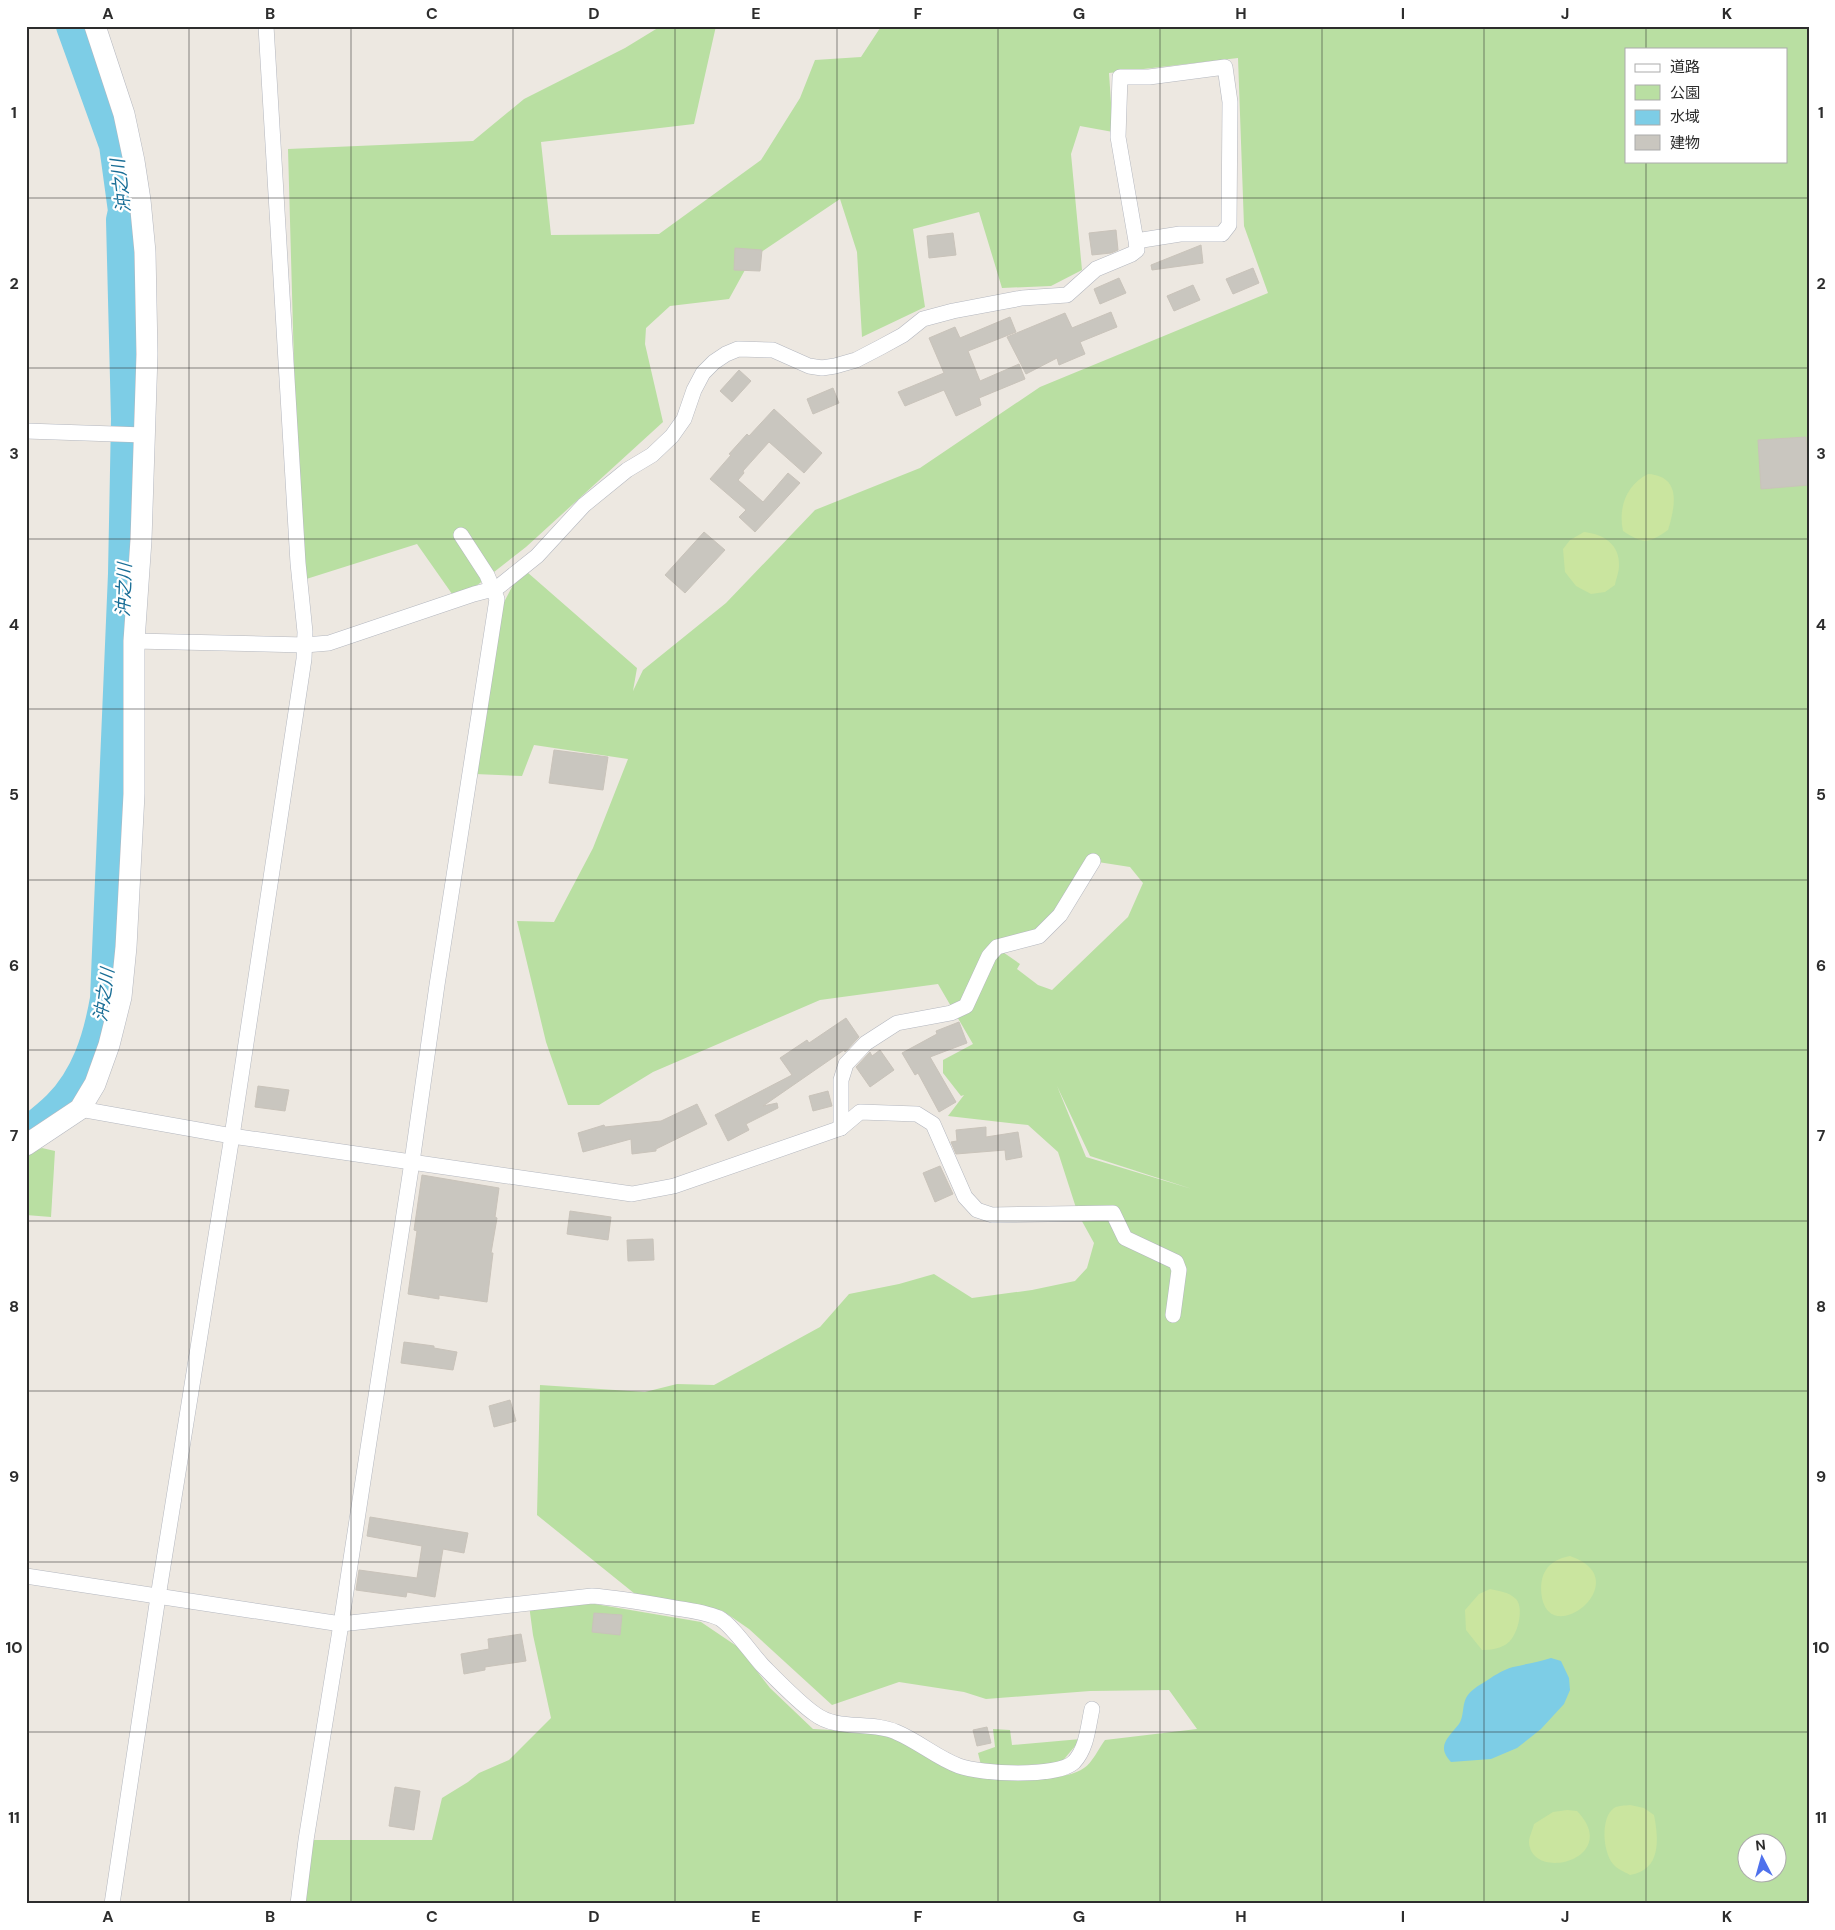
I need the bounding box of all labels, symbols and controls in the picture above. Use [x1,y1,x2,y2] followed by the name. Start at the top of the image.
[102,3,114,24] text: A
[265,3,275,24] text: B
[426,3,438,24] text: C
[588,3,600,24] text: D
[751,3,761,24] text: E
[914,3,923,24] text: F
[1073,3,1085,24] text: G
[1235,3,1247,24] text: H
[1401,3,1405,24] text: I
[1561,3,1569,24] text: J
[1722,3,1733,24] text: K
[1625,48,1788,162] legend
[1670,57,1700,77] text: 道路
[1670,83,1700,103] text: 公園
[11,102,17,123] text: 1
[1818,102,1824,123] text: 1
[1670,107,1700,127] text: 水域
[1670,133,1700,153] text: 建物
[106,156,136,214] water label: 沖之川
[9,273,19,294] text: 2
[1816,273,1826,294] text: 2
[9,443,19,464] text: 3
[1816,443,1826,464] text: 3
[111,561,137,617] water label: 沖之川
[9,614,19,635] text: 4
[1816,614,1826,635] text: 4
[9,784,19,805] text: 5
[1816,784,1826,805] text: 5
[9,955,19,976] text: 6
[1816,955,1826,976] text: 6
[88,965,120,1023] water label: 沖之川
[10,1125,19,1146] text: 7
[1817,1125,1826,1146] text: 7
[9,1296,19,1317] text: 8
[1816,1296,1826,1317] text: 8
[9,1466,19,1487] text: 9
[1816,1466,1826,1487] text: 9
[5,1637,23,1658] text: 10
[1812,1637,1830,1658] text: 10
[8,1807,20,1828] text: 11
[1815,1807,1827,1828] text: 11
[1738,1832,1788,1882] north arrow
[1755,1836,1767,1855] text: N
[102,1906,114,1927] text: A
[265,1906,275,1927] text: B
[426,1906,438,1927] text: C
[588,1906,600,1927] text: D
[751,1906,761,1927] text: E
[914,1906,923,1927] text: F
[1073,1906,1085,1927] text: G
[1235,1906,1247,1927] text: H
[1401,1906,1405,1927] text: I
[1561,1906,1569,1927] text: J
[1722,1906,1733,1927] text: K

